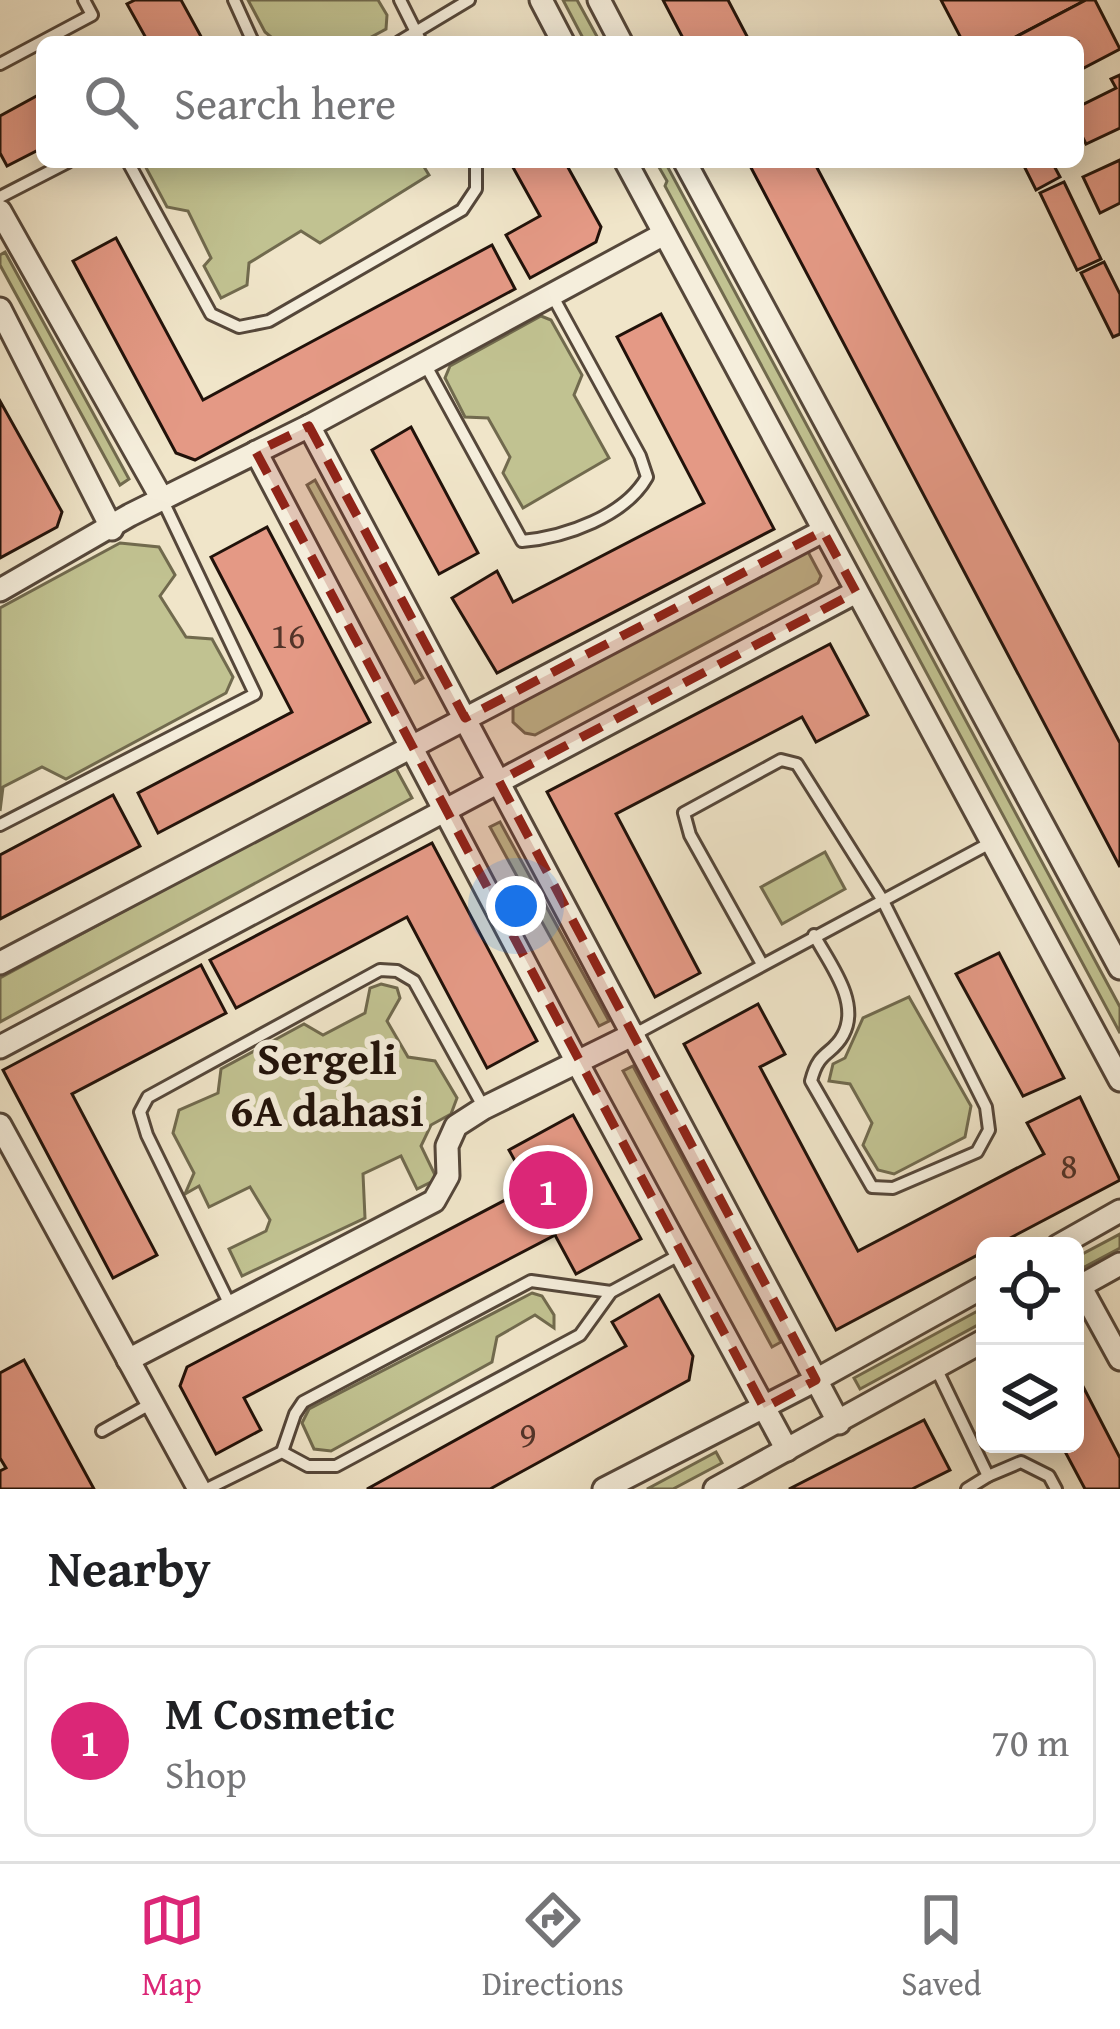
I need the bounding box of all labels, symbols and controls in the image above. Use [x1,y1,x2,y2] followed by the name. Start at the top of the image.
[36,36,1084,168] search box
[78,69,144,135] icon: search
[174,70,396,135] text: Search here
[271,608,305,661] house number: 16
[486,876,546,936] your location
[230,1025,424,1142] district label: Sergeli 6A dahasi
[1060,1138,1078,1191] house number: 8
[509,1145,587,1235] pin: 1
[976,1237,1084,1453] map controls
[976,1237,1084,1345] button: locate
[976,1345,1084,1453] button: layers
[519,1407,537,1460] house number: 9
[48,1530,211,1605] text: Nearby
[165,1680,395,1745] text: M Cosmetic
[80,1713,100,1770] text: 1
[991,1713,1069,1770] text: 70 m
[165,1745,247,1802] text: Shop
[139,1887,205,2007] tab: Map
[482,1887,624,2007] tab: Directions
[901,1887,981,2007] tab: Saved

